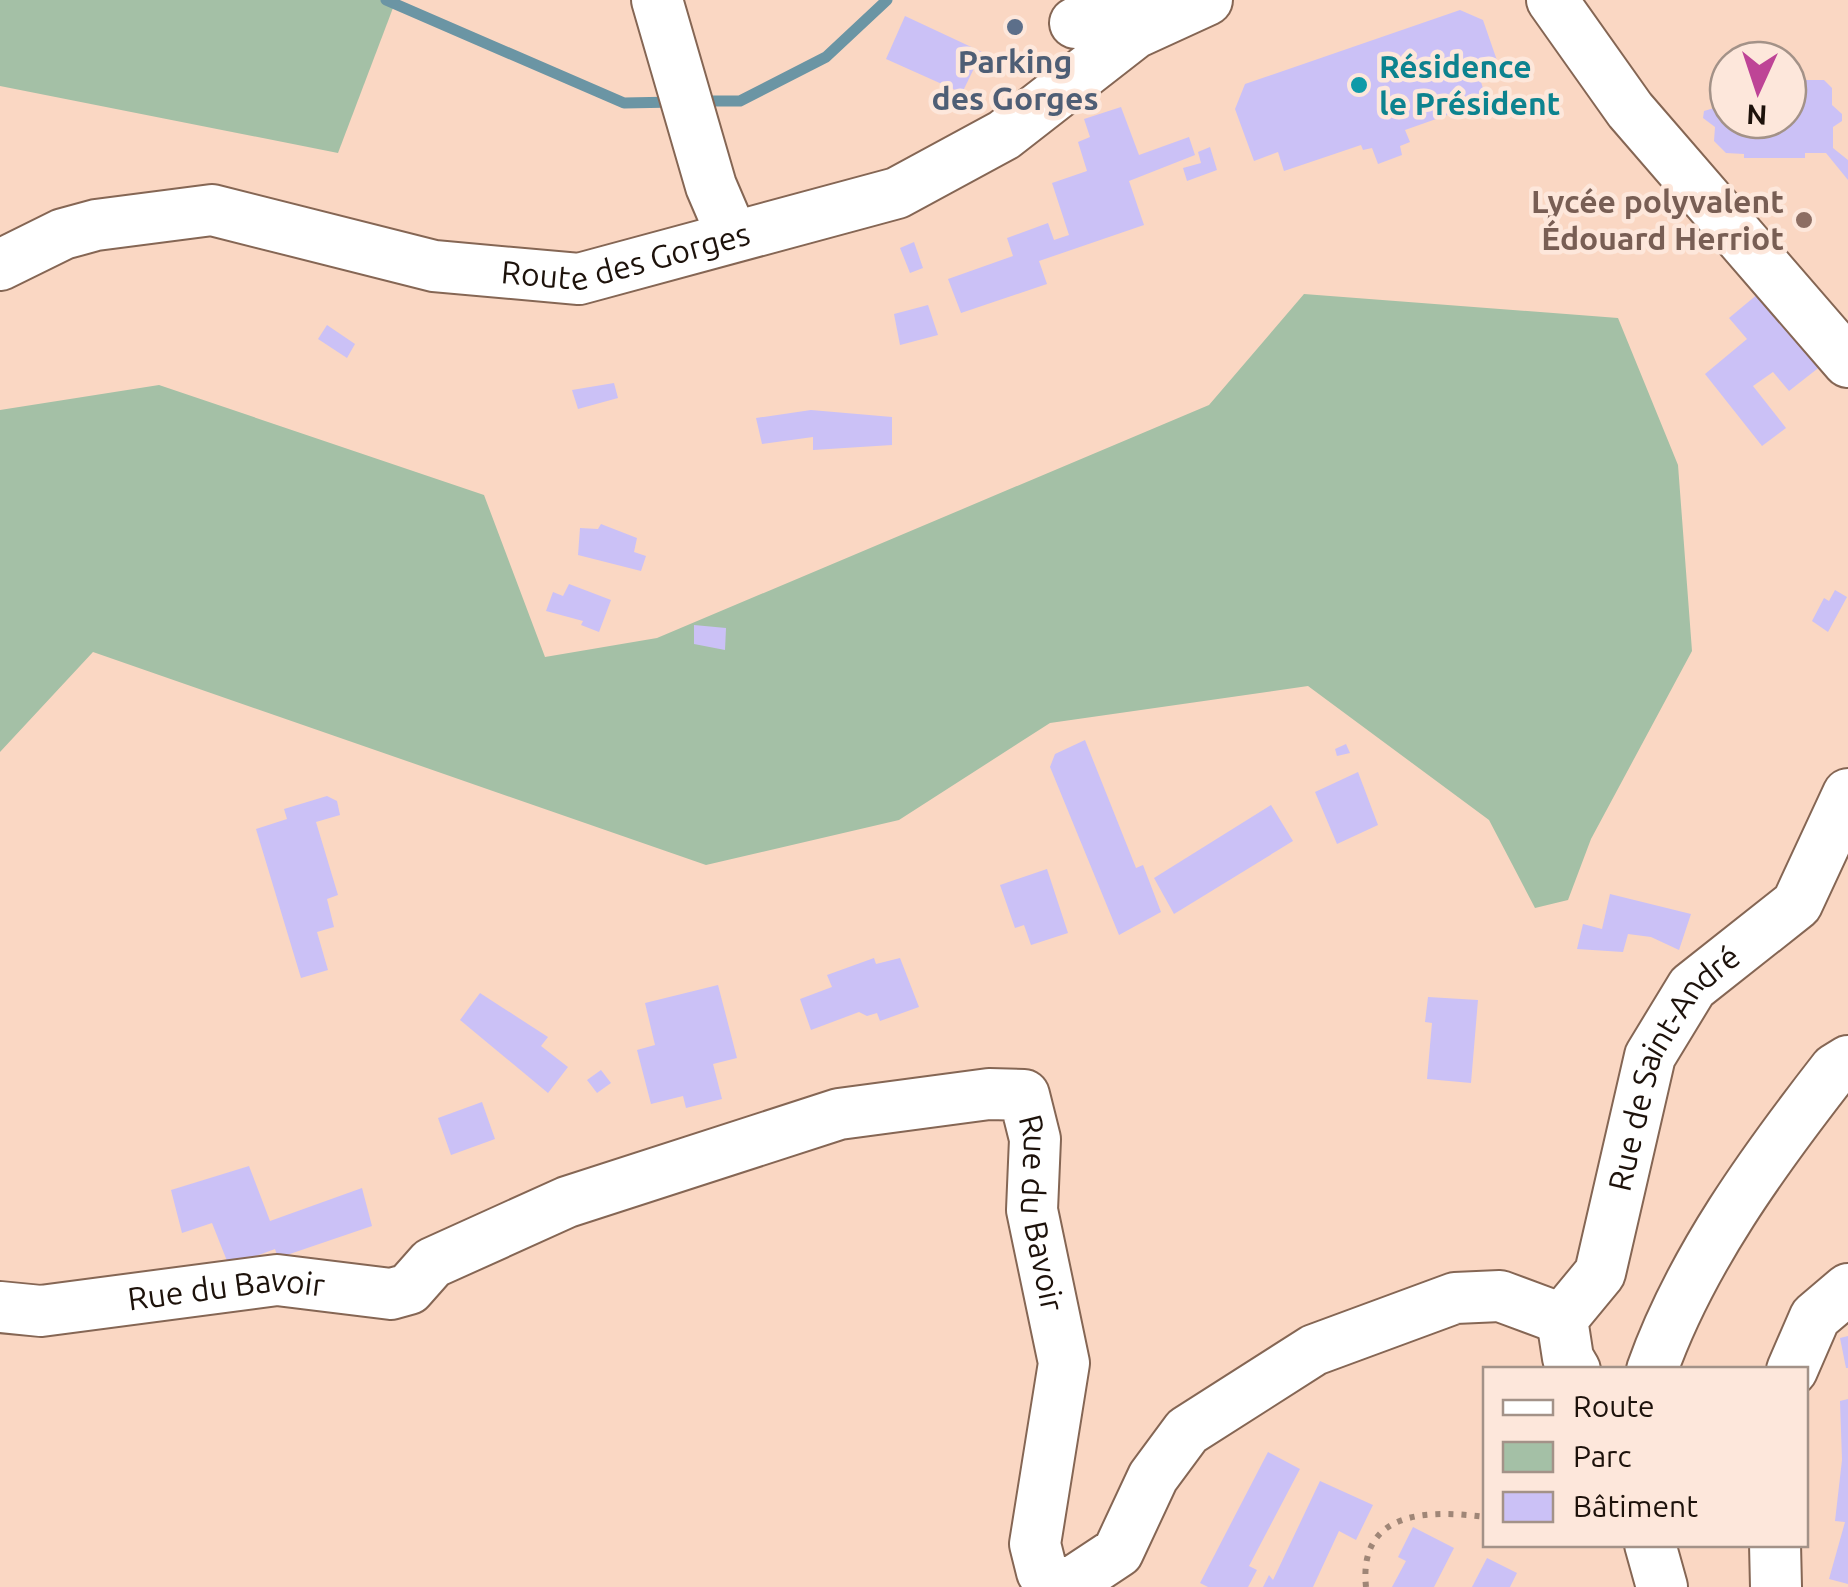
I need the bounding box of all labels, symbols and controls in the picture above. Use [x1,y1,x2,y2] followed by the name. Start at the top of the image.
[1004,16,1026,38] marker: Parking des Gorges
[1708,40,1808,140] north arrow
[932,43,1098,116] place label: Parking des Gorges
[1379,48,1560,121] place label: Résidence le Président
[1348,74,1370,96] marker: Résidence le Président
[1745,99,1768,131] text: N
[1531,183,1784,256] place label: Lycée polyvalent Édouard Herriot
[1793,209,1815,231] marker: Lycée polyvalent Édouard Herriot
[500,215,753,298] street label: Route des Gorges
[1600,937,1746,1194] street label: Rue de Saint-André
[1013,1111,1072,1314] street label: Rue du Bavoir
[125,1260,327,1316] street label: Rue du Bavoir
[1483,1367,1808,1547] legend
[1573,1389,1655,1423] text: Route
[1573,1439,1631,1473] text: Parc
[1573,1489,1698,1523] text: Bâtiment

